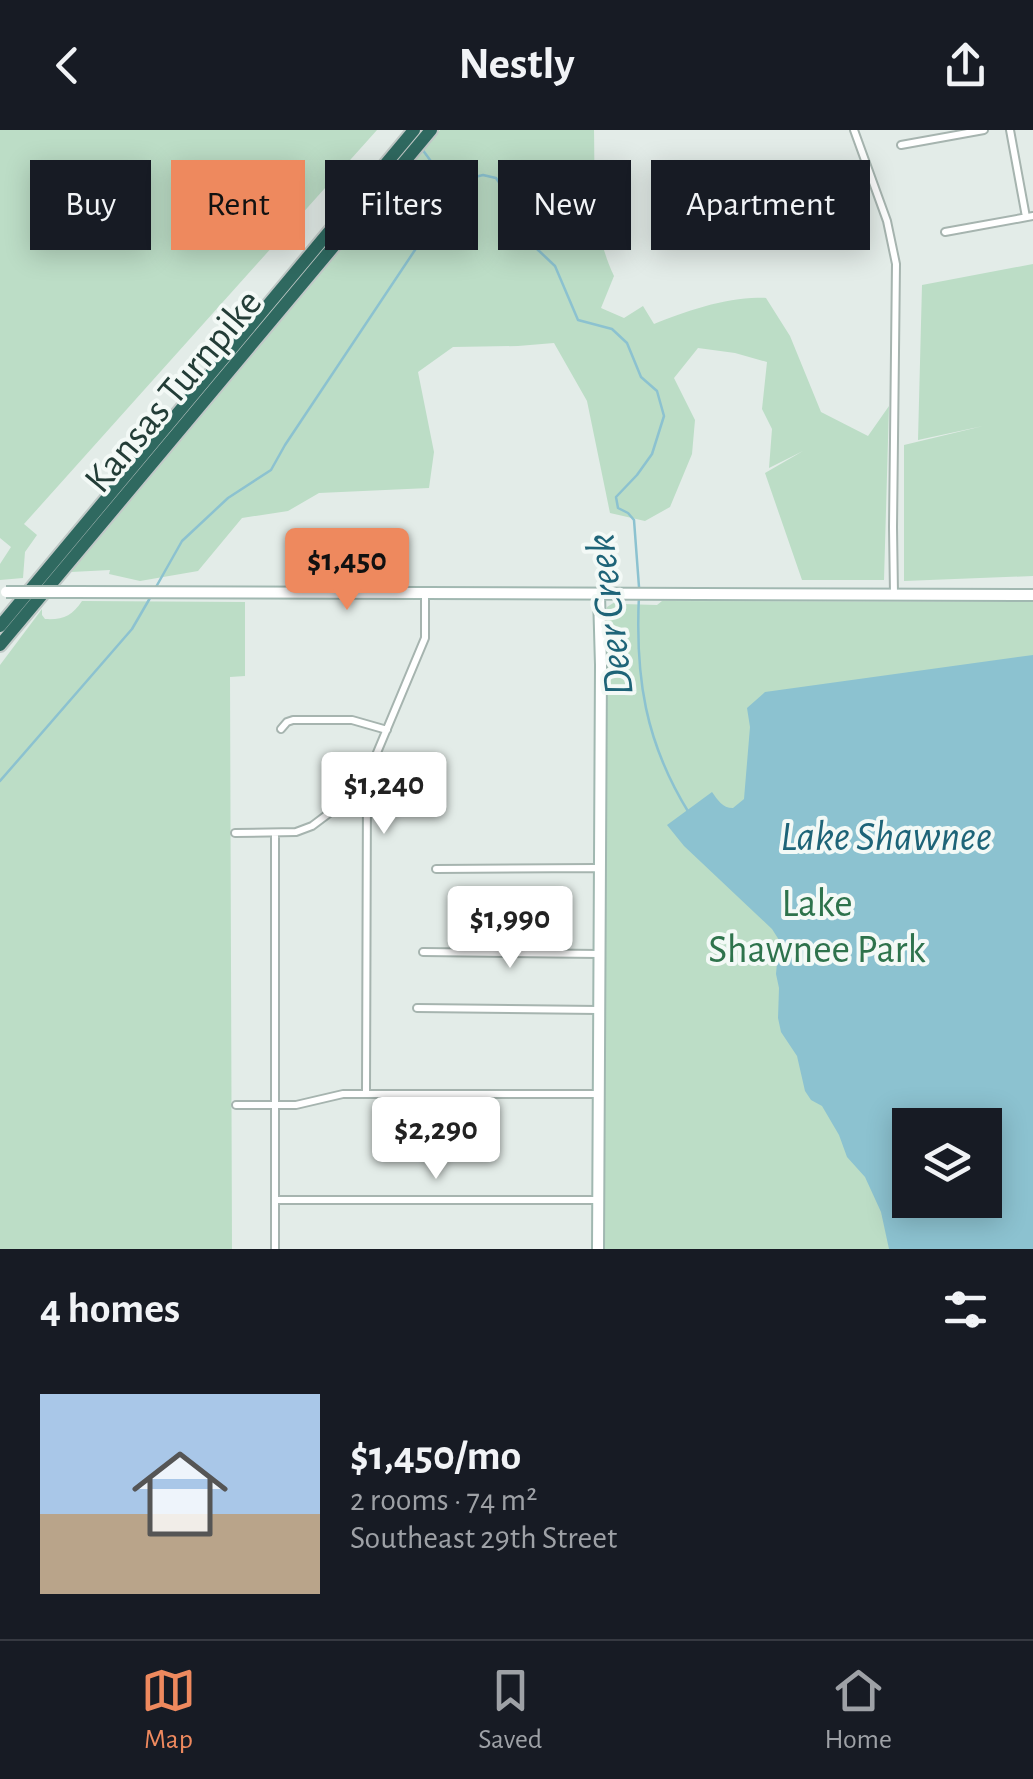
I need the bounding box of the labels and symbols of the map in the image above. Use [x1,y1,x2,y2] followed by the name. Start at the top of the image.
[77,282,270,500] street label: Kansas Turnpike
[266,528,428,613] pin: $1,450
[579,532,641,698] water label: Deer Creek
[303,752,465,837] pin: $1,240
[780,816,992,858] water label: Lake Shawnee
[708,884,926,970] park label: Lake Shawnee Park
[429,886,591,971] pin: $1,990
[355,1097,517,1182] pin: $2,290

